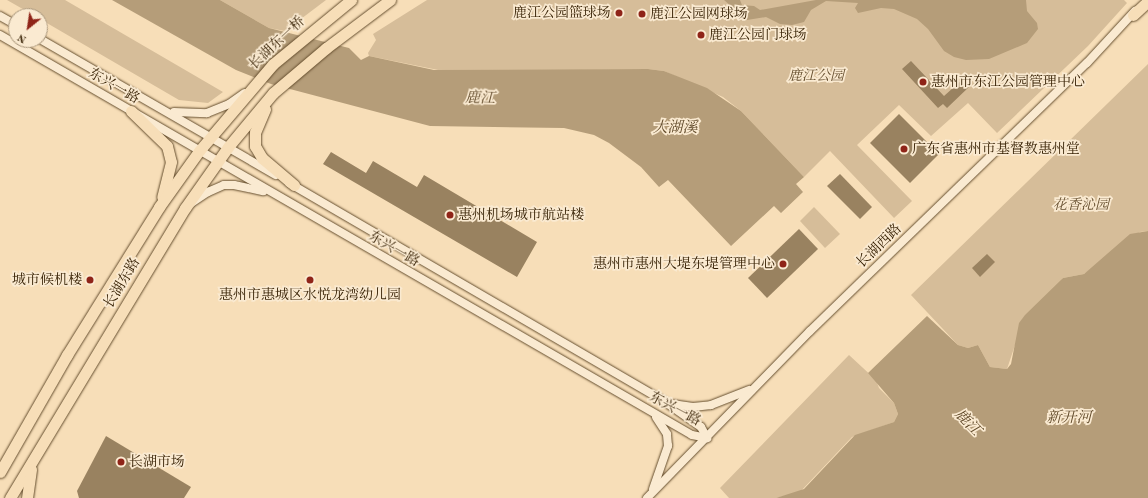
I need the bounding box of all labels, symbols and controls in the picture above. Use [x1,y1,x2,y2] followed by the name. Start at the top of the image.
[513,5,611,21] place label: 鹿江公园篮球场
[650,6,748,22] place label: 鹿江公园网球场
[8,8,48,48] north arrow
[614,8,624,18] marker: 鹿江公园篮球场
[637,9,647,19] marker: 鹿江公园网球场
[246,13,308,73] street label: 长湖东一桥
[709,27,807,43] place label: 鹿江公园门球场
[696,30,706,40] marker: 鹿江公园门球场
[16,31,29,45] text: N
[86,65,142,107] street label: 东兴一路
[788,68,844,84] park label: 鹿江公园
[931,74,1085,90] place label: 惠州市东江公园管理中心
[918,77,928,87] marker: 惠州市东江公园管理中心
[465,89,495,109] water label: 鹿江
[653,120,697,138] water label: 大湖溪
[912,141,1080,157] place label: 广东省惠州市基督教惠州堂
[899,144,909,154] marker: 广东省惠州市基督教惠州堂
[1053,197,1109,213] park label: 花香沁园
[458,207,584,223] place label: 惠州机场城市航站楼
[445,210,455,220] marker: 惠州机场城市航站楼
[853,221,905,271] street label: 长湖西路
[366,228,422,270] street label: 东兴一路
[100,255,144,311] street label: 长湖东路
[593,256,775,272] place label: 惠州市惠州大堤东堤管理中心
[778,259,788,269] marker: 惠州市惠州大堤东堤管理中心
[12,272,82,288] place label: 城市候机楼
[85,275,95,285] marker: 城市候机楼
[305,275,315,285] marker: 惠州市惠城区水悦龙湾幼儿园
[219,287,401,303] place label: 惠州市惠城区水悦龙湾幼儿园
[646,388,704,430] street label: 东兴一路
[950,406,984,440] water label: 鹿江
[1047,410,1091,428] water label: 新开河
[129,454,185,470] place label: 长湖市场
[116,457,126,467] marker: 长湖市场

